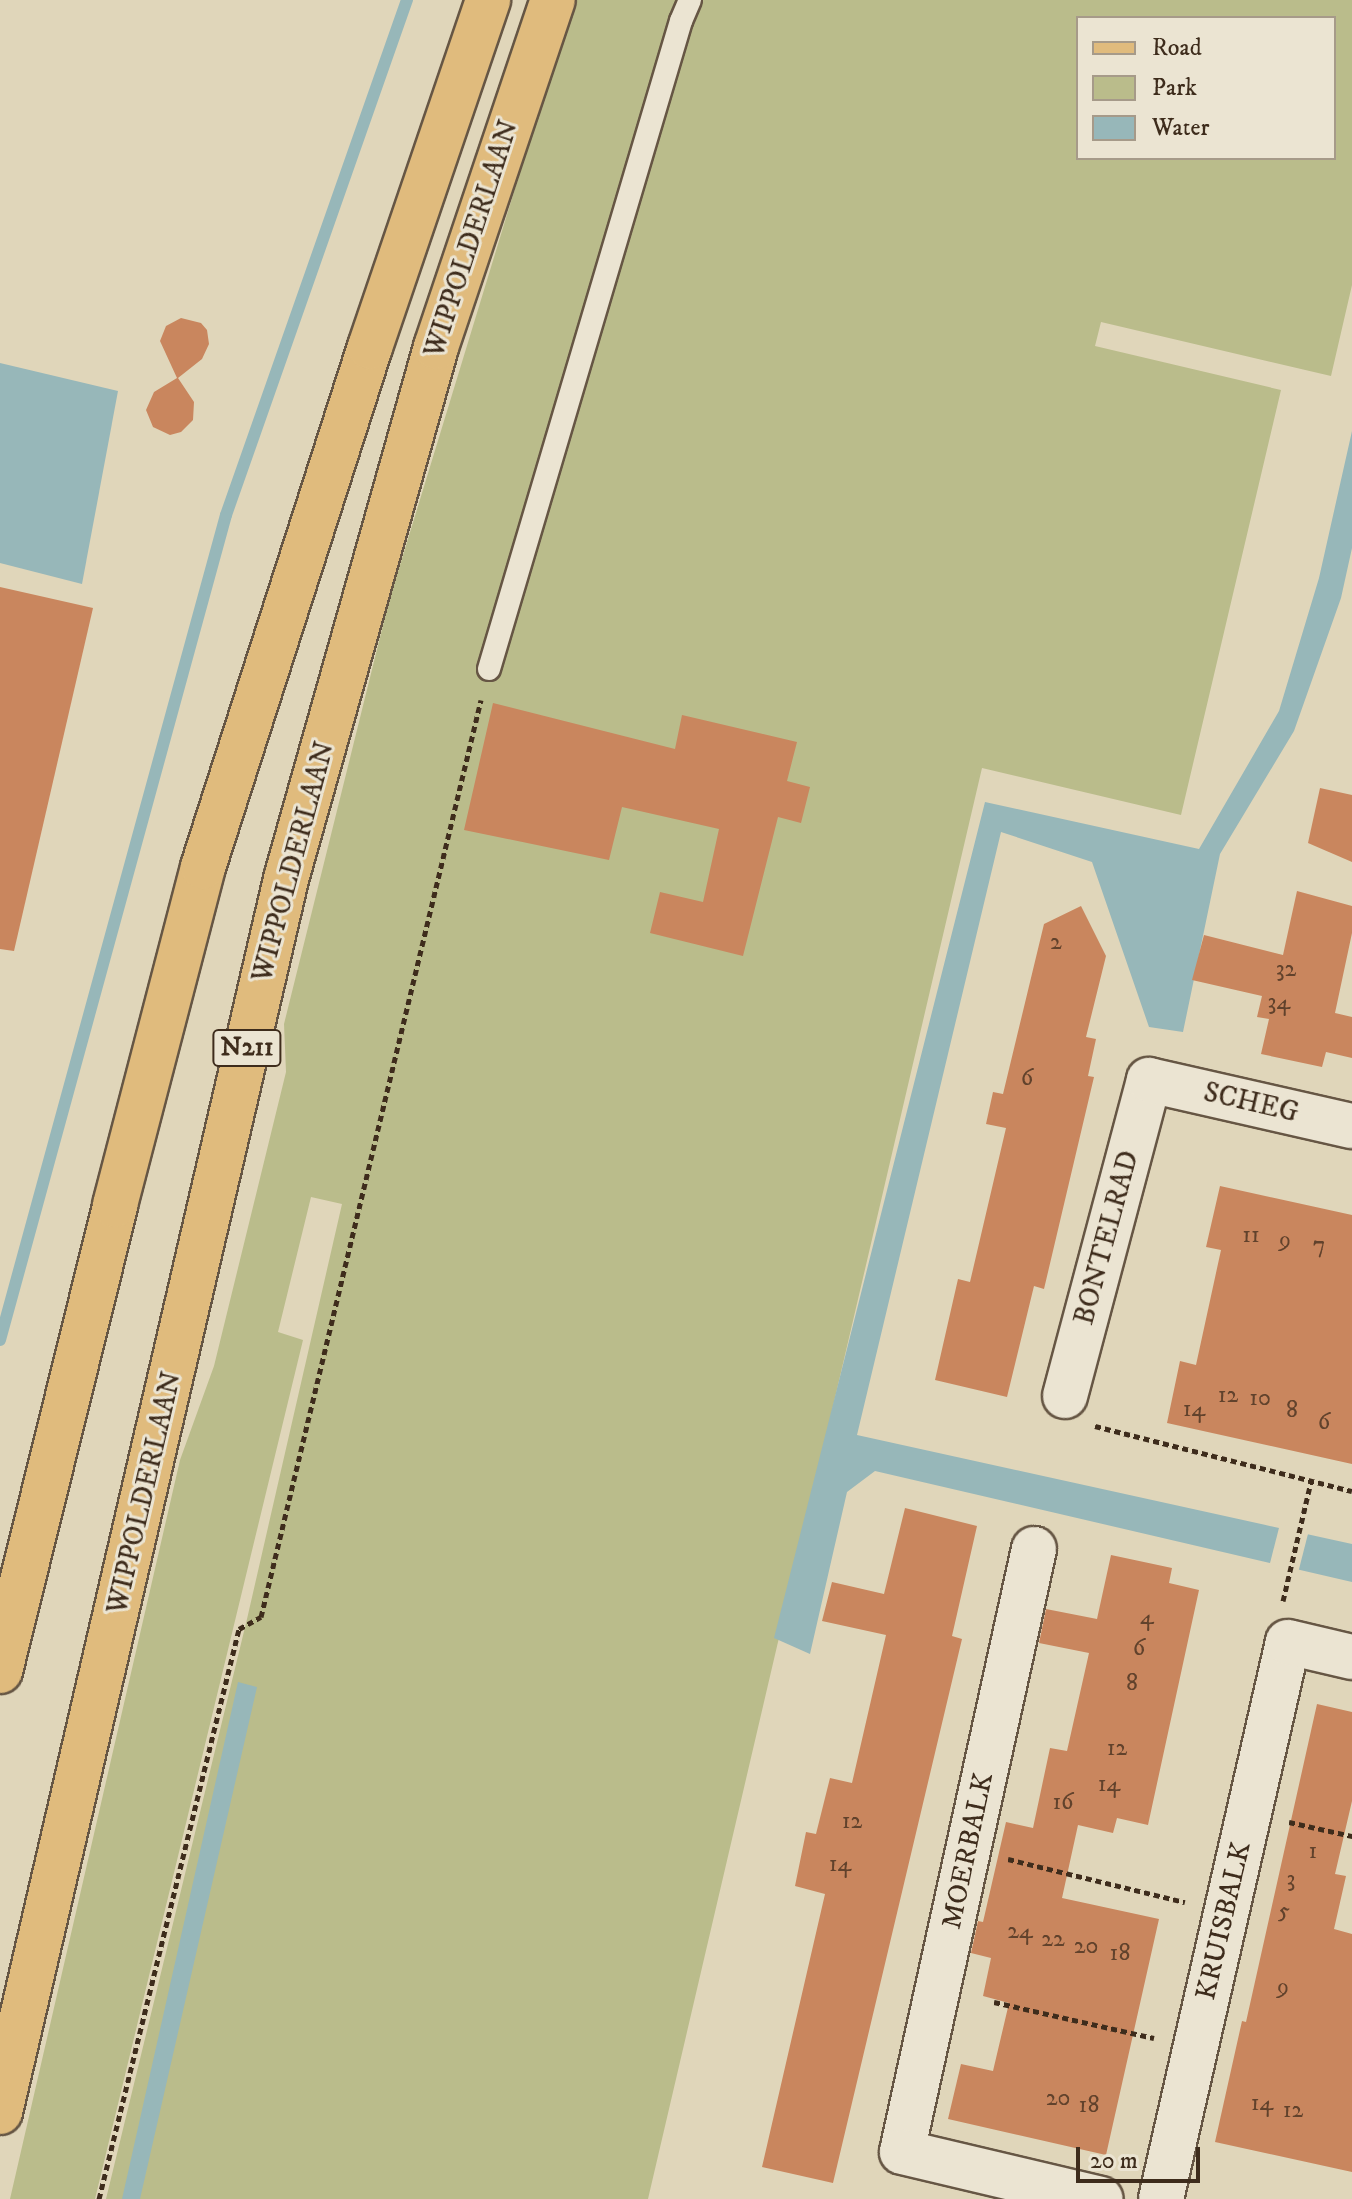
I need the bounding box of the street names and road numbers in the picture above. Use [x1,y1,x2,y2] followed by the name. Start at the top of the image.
[418,116,526,362] street label: WIPPOLDERLAAN
[246,738,342,986] street label: WIPPOLDERLAAN
[211,1026,283,1070] road number: N211
[1200,1076,1302,1130] street label: SCHEG
[1068,1147,1146,1329] street label: BONTELRAD
[101,1369,189,1617] street label: WIPPOLDERLAAN
[935,1770,1001,1932] street label: MOERBALK
[1190,1839,1258,2003] street label: KRUISBALK

